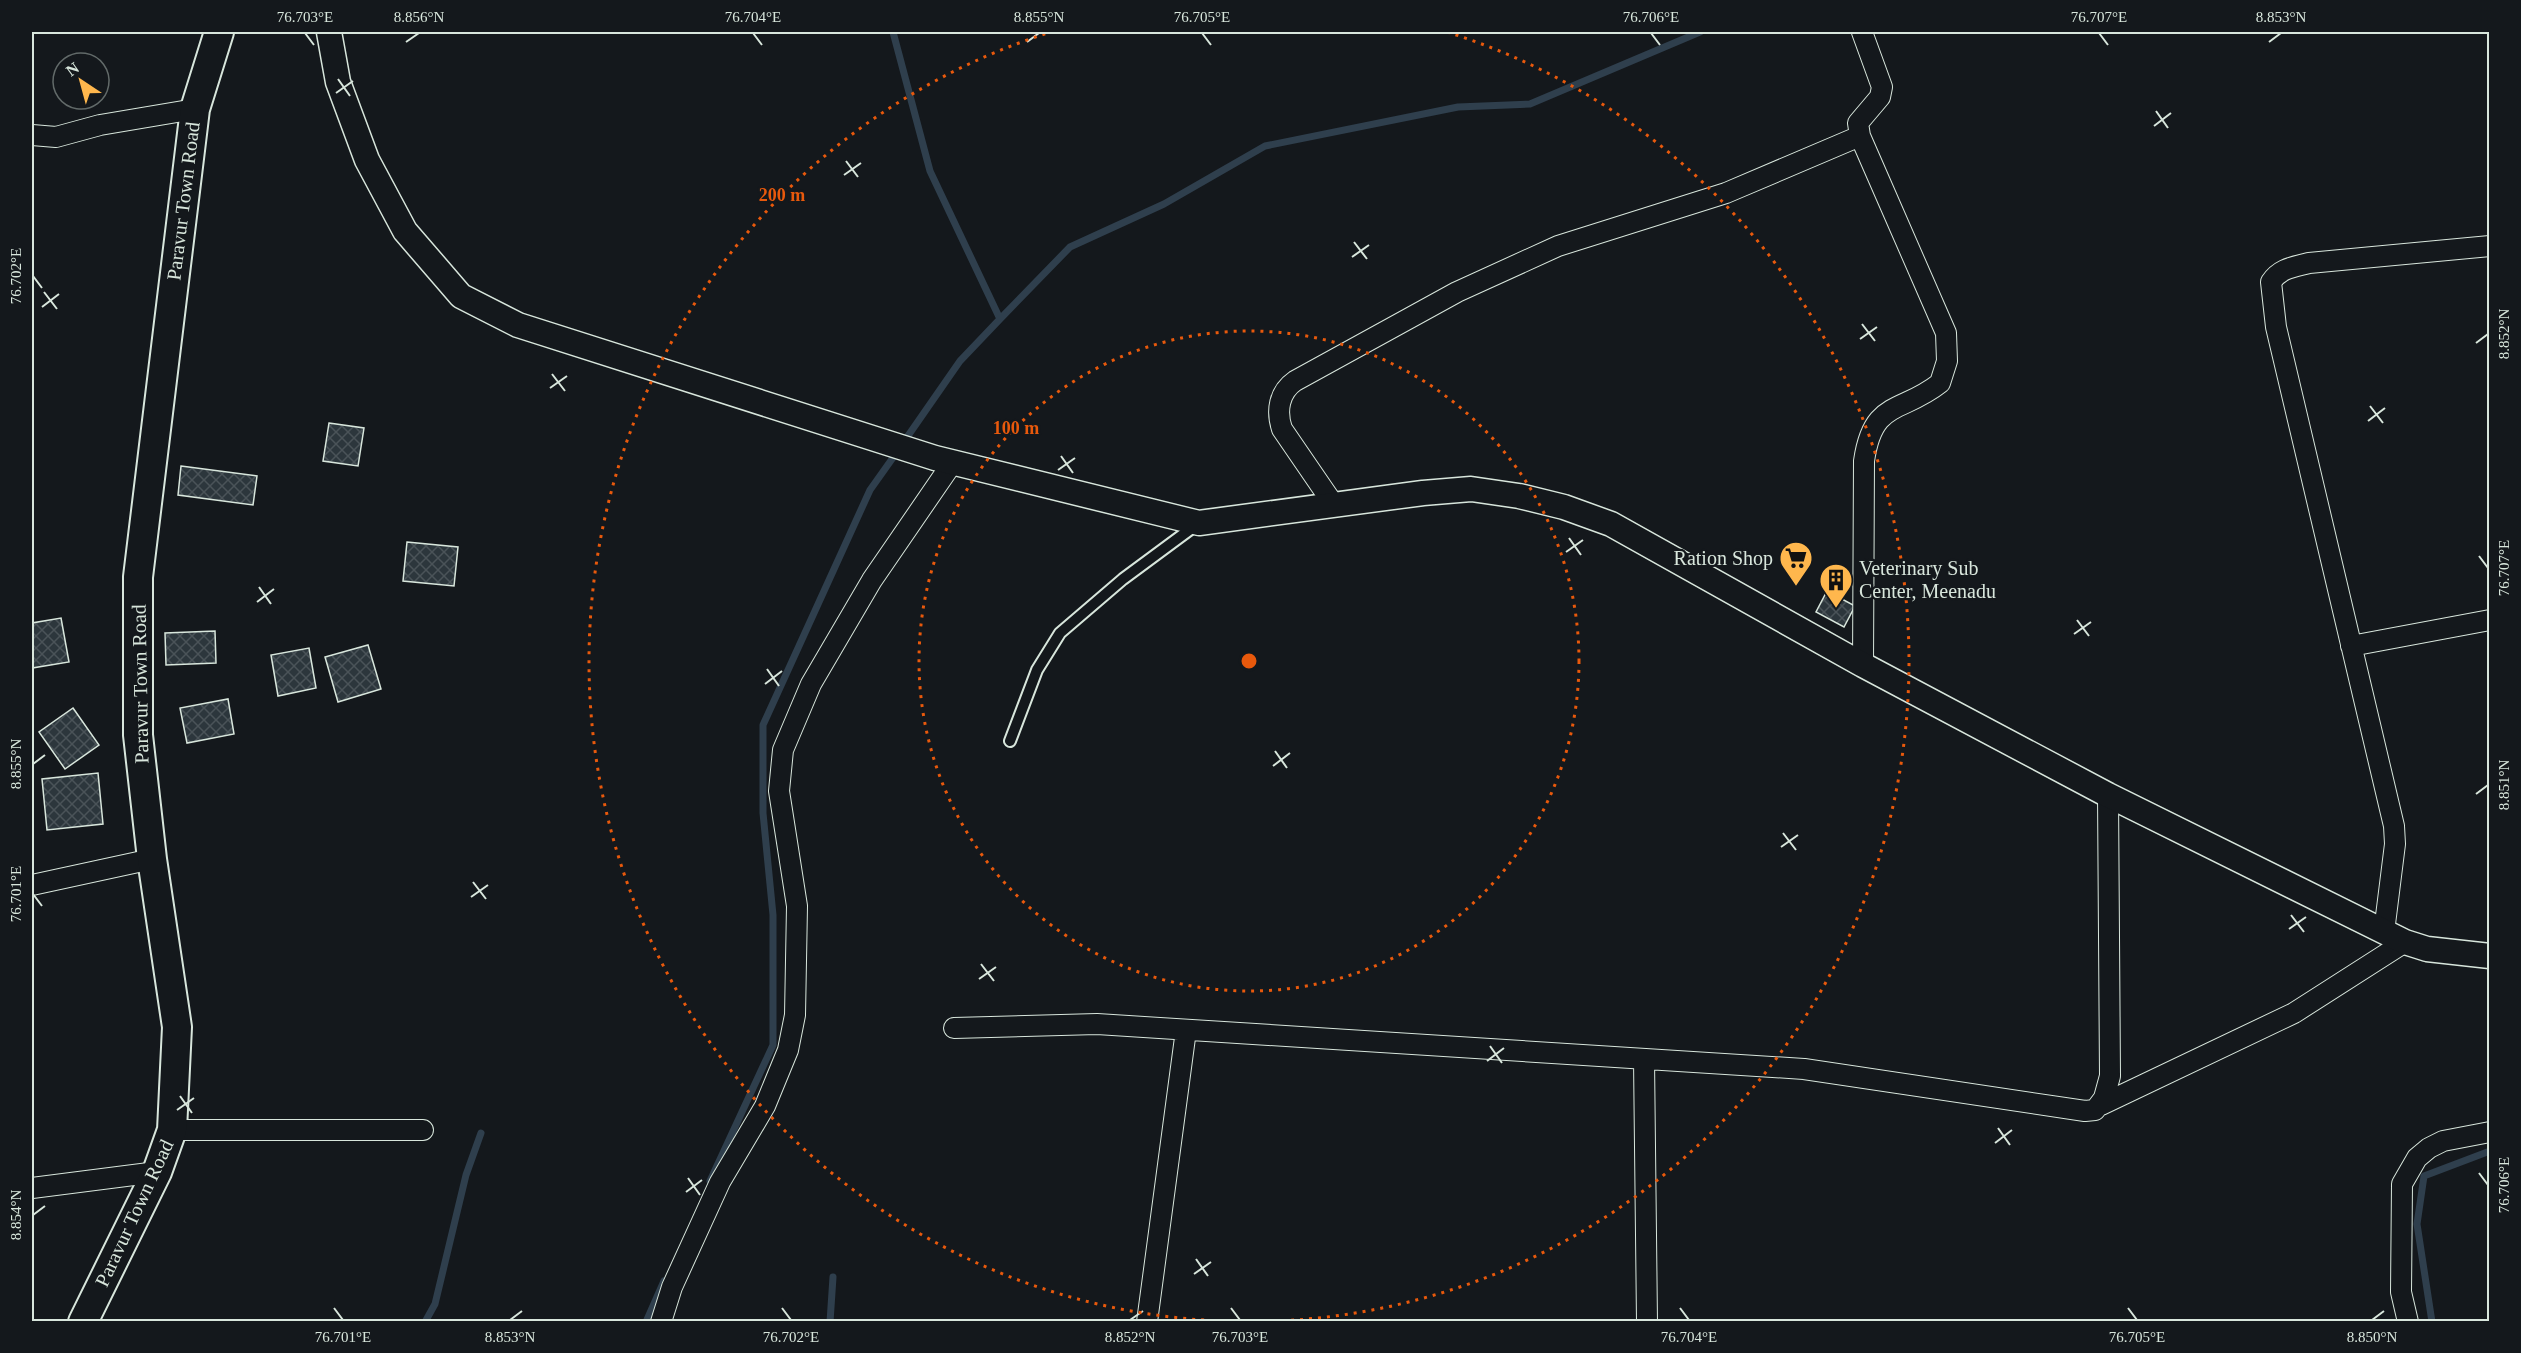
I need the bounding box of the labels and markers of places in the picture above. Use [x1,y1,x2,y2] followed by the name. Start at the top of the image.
[1778,540,1814,587] supermarket icon: Ration Shop
[1674,547,1773,570] place label: Ration Shop
[1859,557,1996,602] place label: Veterinary Sub Center, Meenadu
[1818,562,1854,609] building icon: Veterinary Sub Center, Meenadu
[1239,651,1259,671] centre of rings

